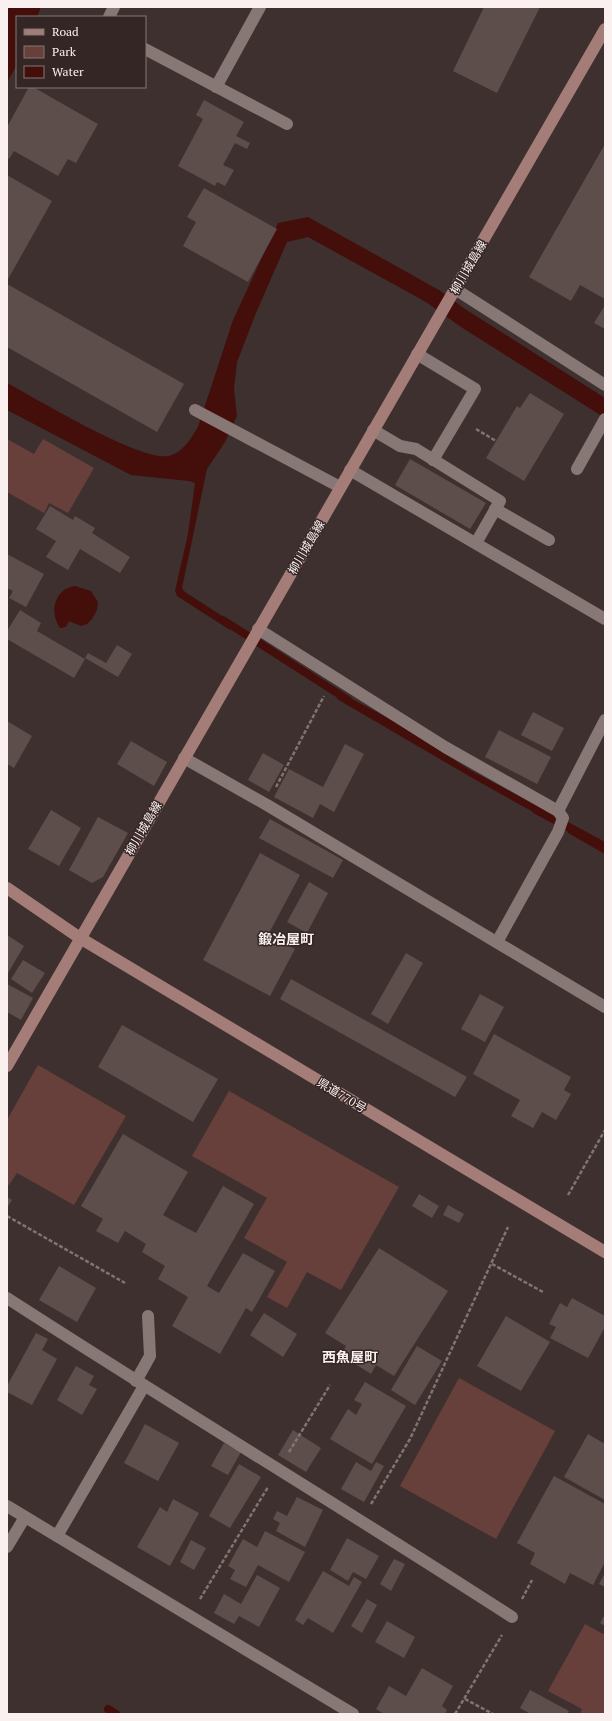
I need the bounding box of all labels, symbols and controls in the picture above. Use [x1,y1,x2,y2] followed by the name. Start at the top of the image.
[16,16,146,88] legend
[52,24,79,39] text: Road
[52,44,77,59] text: Park
[52,64,84,79] text: Water
[447,237,489,297] street label: 柳川城島線
[285,517,327,577] street label: 柳川城島線
[122,798,164,858] street label: 柳川城島線
[258,929,314,948] district label: 鍛冶屋町
[314,1074,370,1116] street label: 県道770号
[322,1347,378,1366] district label: 西魚屋町

